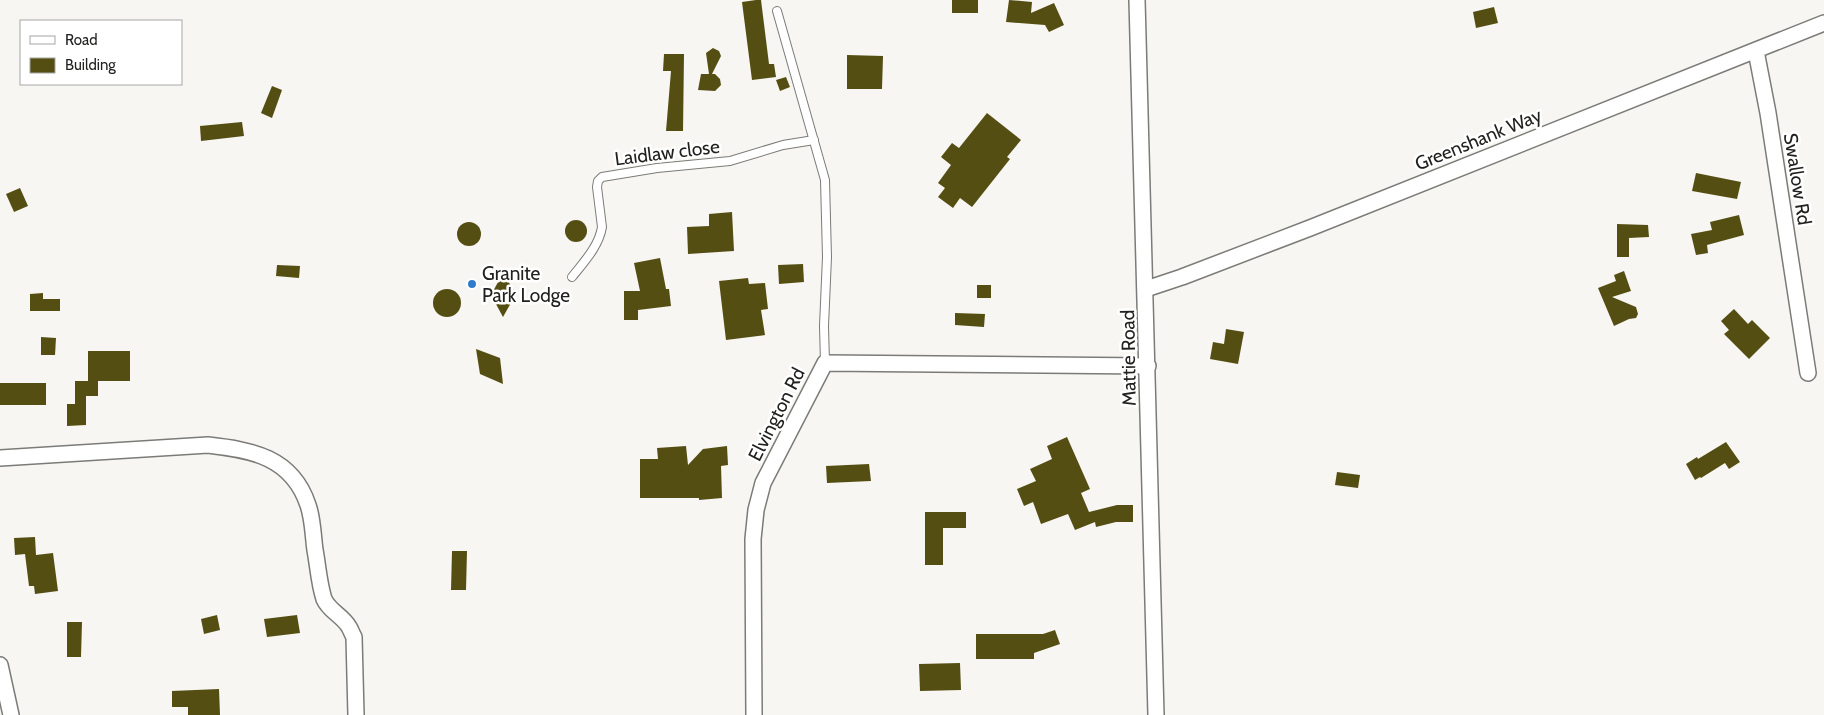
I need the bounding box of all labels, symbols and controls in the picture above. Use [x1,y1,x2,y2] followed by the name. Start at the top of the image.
[20,20,182,85] legend
[65,31,98,49] text: Road
[65,56,116,74] text: Building
[1411,103,1545,175] street label: Greenshank Way
[1779,132,1816,227] street label: Swallow Rd
[613,135,721,170] street label: Laidlaw close
[482,262,570,307] place label: Granite Park Lodge
[466,278,478,290] marker: Granite Park Lodge
[1116,310,1141,406] street label: Mattie Road
[743,364,810,465] street label: Elvington Rd

